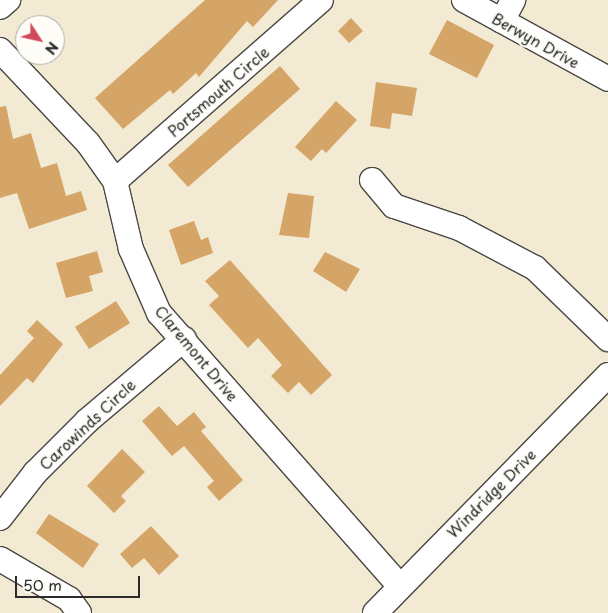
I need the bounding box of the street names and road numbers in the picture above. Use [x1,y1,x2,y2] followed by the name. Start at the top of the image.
[489,9,583,71] street label: Berwyn Drive
[163,42,273,140] street label: Portsmouth Circle
[152,301,242,405] street label: Claremont Drive
[35,375,139,473] street label: Carowinds Circle
[443,445,539,541] street label: Windridge Drive

